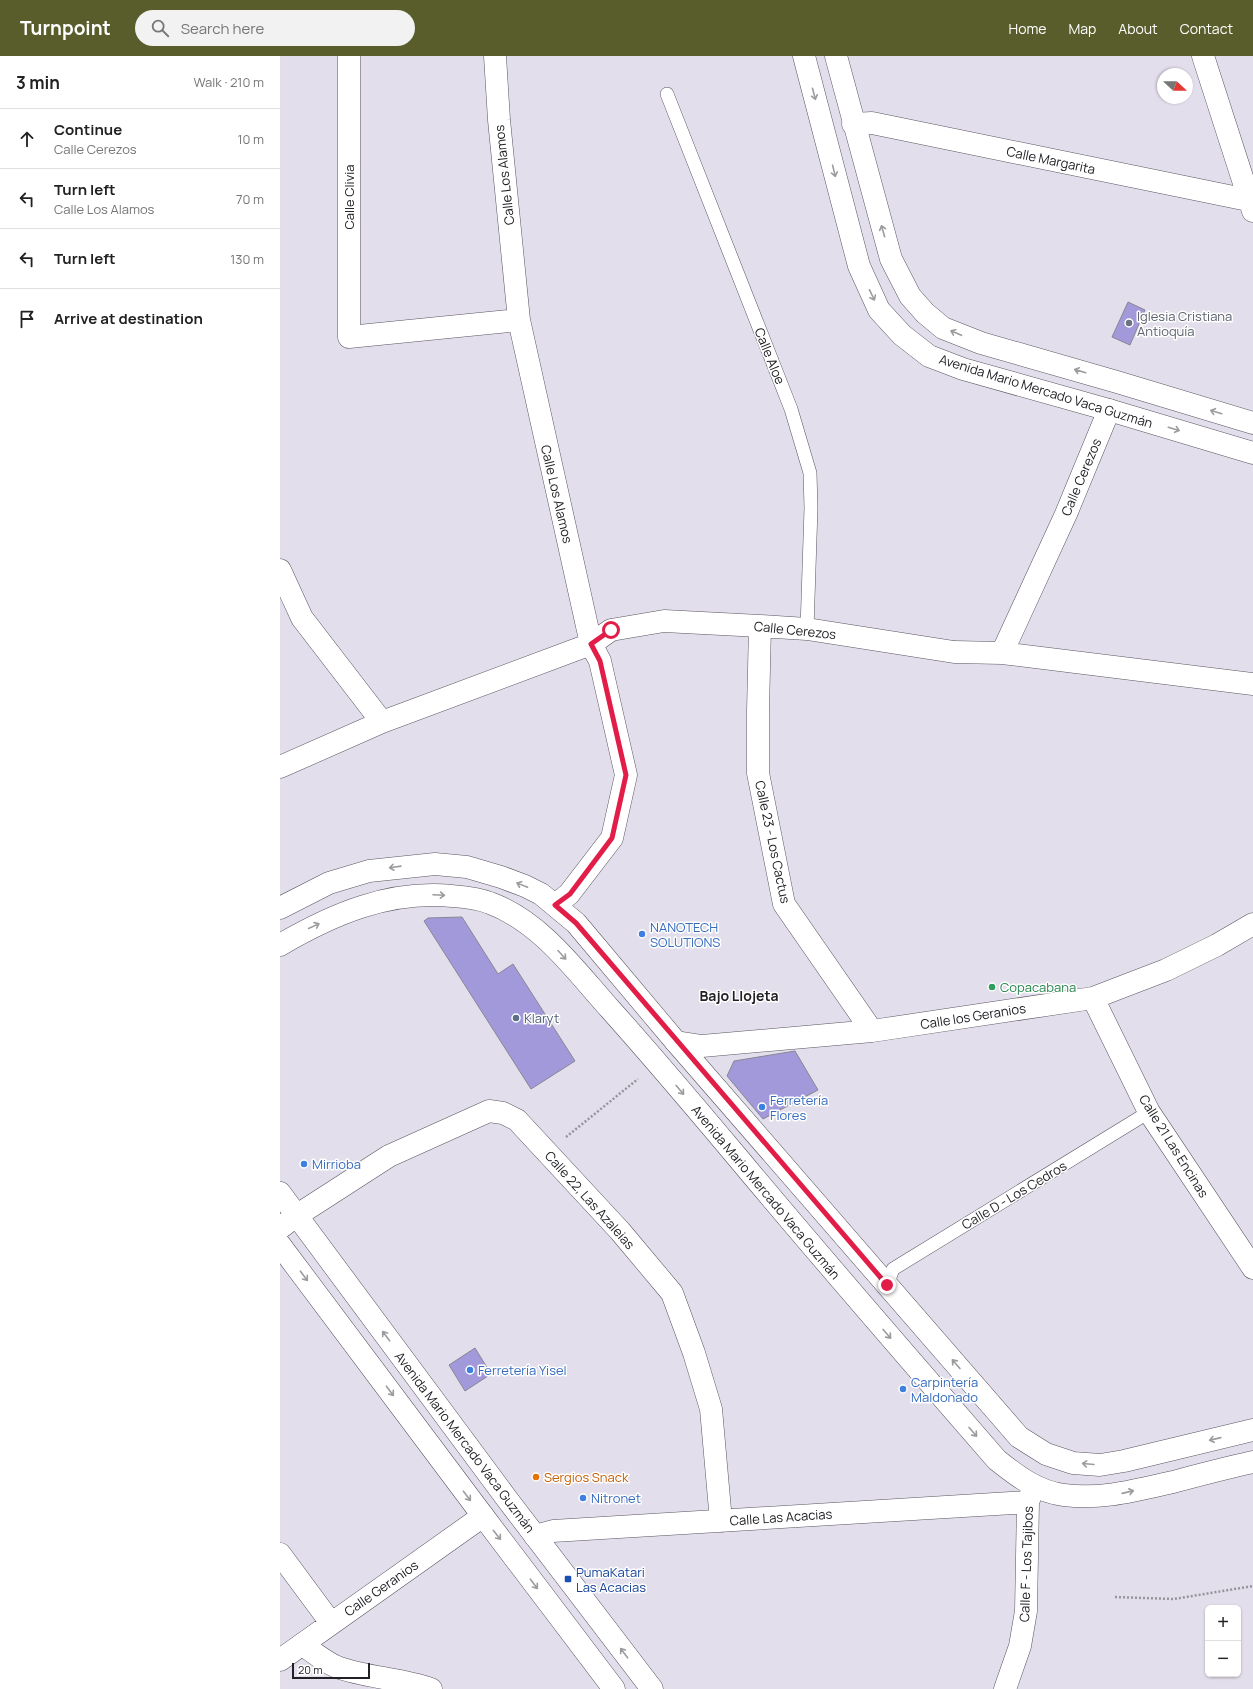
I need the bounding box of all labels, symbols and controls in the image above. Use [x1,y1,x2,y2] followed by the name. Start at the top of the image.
[135,10,415,46] search box
[20,15,111,41] text: Turnpoint
[149,17,171,39] icon: search
[181,18,264,39] text: Search here
[1009,19,1046,38] text: Home
[1068,19,1096,38] text: Map
[1118,19,1158,38] text: About
[1180,19,1233,38] text: Contact
[1157,68,1193,104] north arrow
[16,71,60,94] text: 3 min
[194,73,264,91] text: Walk · 210 m
[811,87,818,100] one-way arrow
[54,119,122,140] text: Continue
[490,124,518,226] street label: Calle Los Alamos
[16,128,38,150] icon: ahead
[237,130,264,148] text: 10 m
[54,140,137,158] text: Calle Cerezos
[1005,142,1097,178] street label: Calle Margarita
[340,164,358,230] street label: Calle Clivia
[831,164,839,177] one-way arrow
[54,179,116,200] text: Turn left
[16,188,38,210] icon: left
[236,190,264,208] text: 70 m
[54,200,154,218] text: Calle Los Alamos
[879,225,886,238] one-way arrow
[16,248,38,270] icon: left
[54,248,116,269] text: Turn left
[230,250,264,268] text: 130 m
[869,289,876,301] one-way arrow
[1137,307,1232,340] place label: Iglesia Cristiana Antioquía
[16,308,38,330] icon: arrive
[54,308,203,329] text: Arrive at destination
[1124,318,1134,328] marker: Iglesia Cristiana Antioquía
[751,325,790,387] street label: Calle Aloe
[950,329,962,336] one-way arrow
[937,350,1155,432] street label: Avenida Mario Mercado Vaca Guzmán
[1074,367,1087,374] one-way arrow
[1209,408,1222,415] one-way arrow
[1167,426,1180,433] one-way arrow
[1057,435,1105,519] street label: Calle Cerezos
[537,443,577,545] street label: Calle Los Alamos
[753,617,837,643] street label: Calle Cerezos
[602,621,620,639] route start
[751,779,795,905] street label: Calle 23 - Los Cactus
[389,863,402,871] one-way arrow
[517,881,529,888] one-way arrow
[432,891,445,898] one-way arrow
[650,918,720,951] place label: NANOTECH SOLUTIONS
[308,922,320,929] one-way arrow
[637,929,647,939] marker: NANOTECH SOLUTIONS
[558,950,567,960] one-way arrow
[1000,978,1076,996] place label: Copacabana
[987,982,997,992] marker: Copacabana
[699,986,779,1005] district label: Bajo Llojeta
[919,999,1027,1033] street label: Calle los Geranios
[524,1009,559,1027] place label: Klaryt
[511,1013,521,1023] marker: Klaryt
[676,1084,685,1095] one-way arrow
[770,1091,828,1124] place label: Ferretería Flores
[1135,1091,1213,1201] street label: Calle 21 Las Encinas
[688,1101,844,1283] street label: Avenida Mario Mercado Vaca Guzmán
[757,1102,767,1112] marker: Ferretería Flores
[541,1147,639,1253] street label: Calle 22, Las Azaleias
[312,1155,361,1173] place label: Mirrioba
[958,1156,1070,1233] street label: Calle D - Los Cedros
[299,1159,309,1169] marker: Mirrioba
[299,1270,308,1281] one-way arrow
[878,1276,896,1294] route end
[882,1329,891,1340] one-way arrow
[381,1331,390,1342] one-way arrow
[391,1348,539,1536] street label: Avenida Mario Mercado Vaca Guzmán
[951,1359,960,1369] one-way arrow
[478,1361,567,1379] place label: Ferretería Yisel
[465,1365,475,1375] marker: Ferretería Yisel
[911,1373,978,1406] place label: Carpintería Maldonado
[898,1384,908,1394] marker: Carpintería Maldonado
[385,1386,394,1397] one-way arrow
[968,1427,977,1437] one-way arrow
[1209,1436,1222,1444] one-way arrow
[1082,1460,1095,1467] one-way arrow
[544,1468,629,1486] place label: Sergios Snack
[531,1472,541,1482] marker: Sergios Snack
[1121,1488,1134,1496] one-way arrow
[591,1489,641,1507] place label: Nitronet
[463,1490,471,1501] one-way arrow
[578,1493,588,1503] marker: Nitronet
[729,1504,833,1530] street label: Calle Las Acacias
[1015,1505,1037,1622] street label: Calle F - Los Tajibos
[492,1529,501,1540] one-way arrow
[340,1556,422,1620] street label: Calle Geranios
[576,1563,646,1596] place label: PumaKatari Las Acacias
[563,1574,573,1584] marker: PumaKatari Las Acacias
[530,1579,539,1590] one-way arrow
[1205,1605,1241,1677] map controls
[1205,1605,1241,1641] button: +
[1205,1641,1241,1677] button: −
[620,1647,629,1658] one-way arrow
[292,1661,370,1680] scale bar
[298,1662,323,1677] text: 20 m

